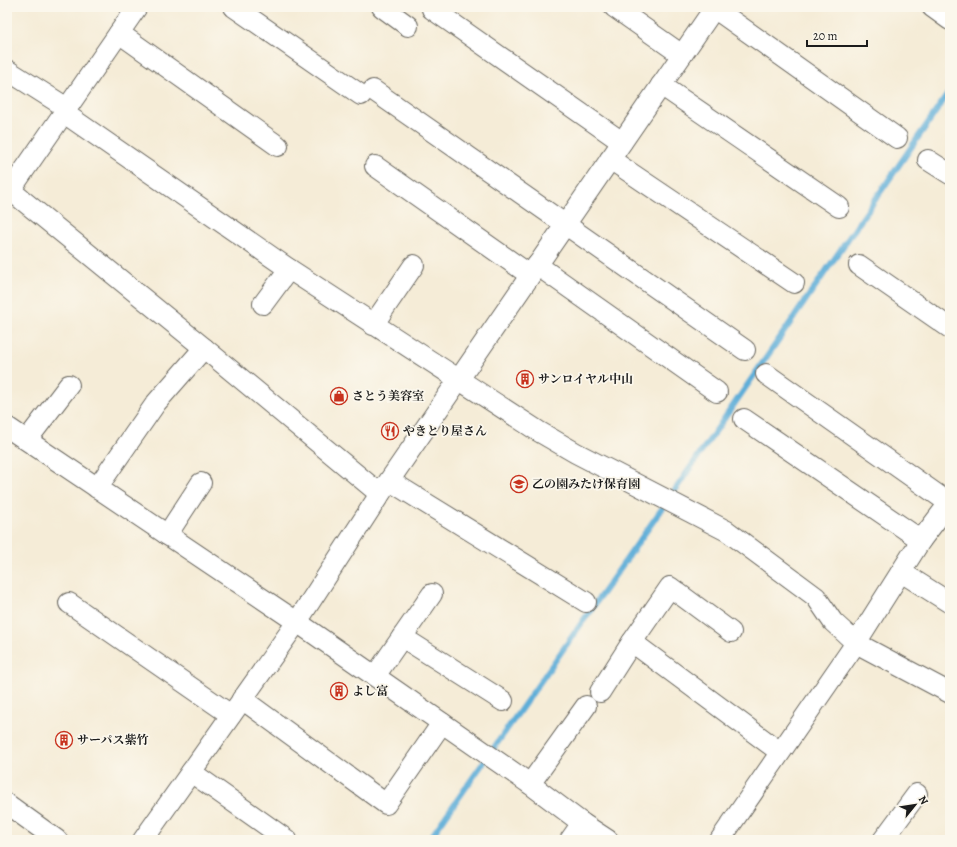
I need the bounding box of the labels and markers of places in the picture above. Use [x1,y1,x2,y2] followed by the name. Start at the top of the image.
[515,369,535,389] building icon: サンロイヤル中山
[538,371,633,387] place label: サンロイヤル中山
[329,386,349,406] shop icon: さとう美容室
[352,388,424,404] place label: さとう美容室
[380,421,400,441] restaurant icon: やきとり屋さん
[403,423,487,439] place label: やきとり屋さん
[509,474,529,494] school or university icon: 乙の園みたけ保育園
[532,476,640,492] place label: 乙の園みたけ保育園
[329,681,349,701] building icon: よし富
[352,683,388,699] place label: よし富
[54,730,74,750] building icon: サーパス紫竹
[77,732,148,748] place label: サーパス紫竹

